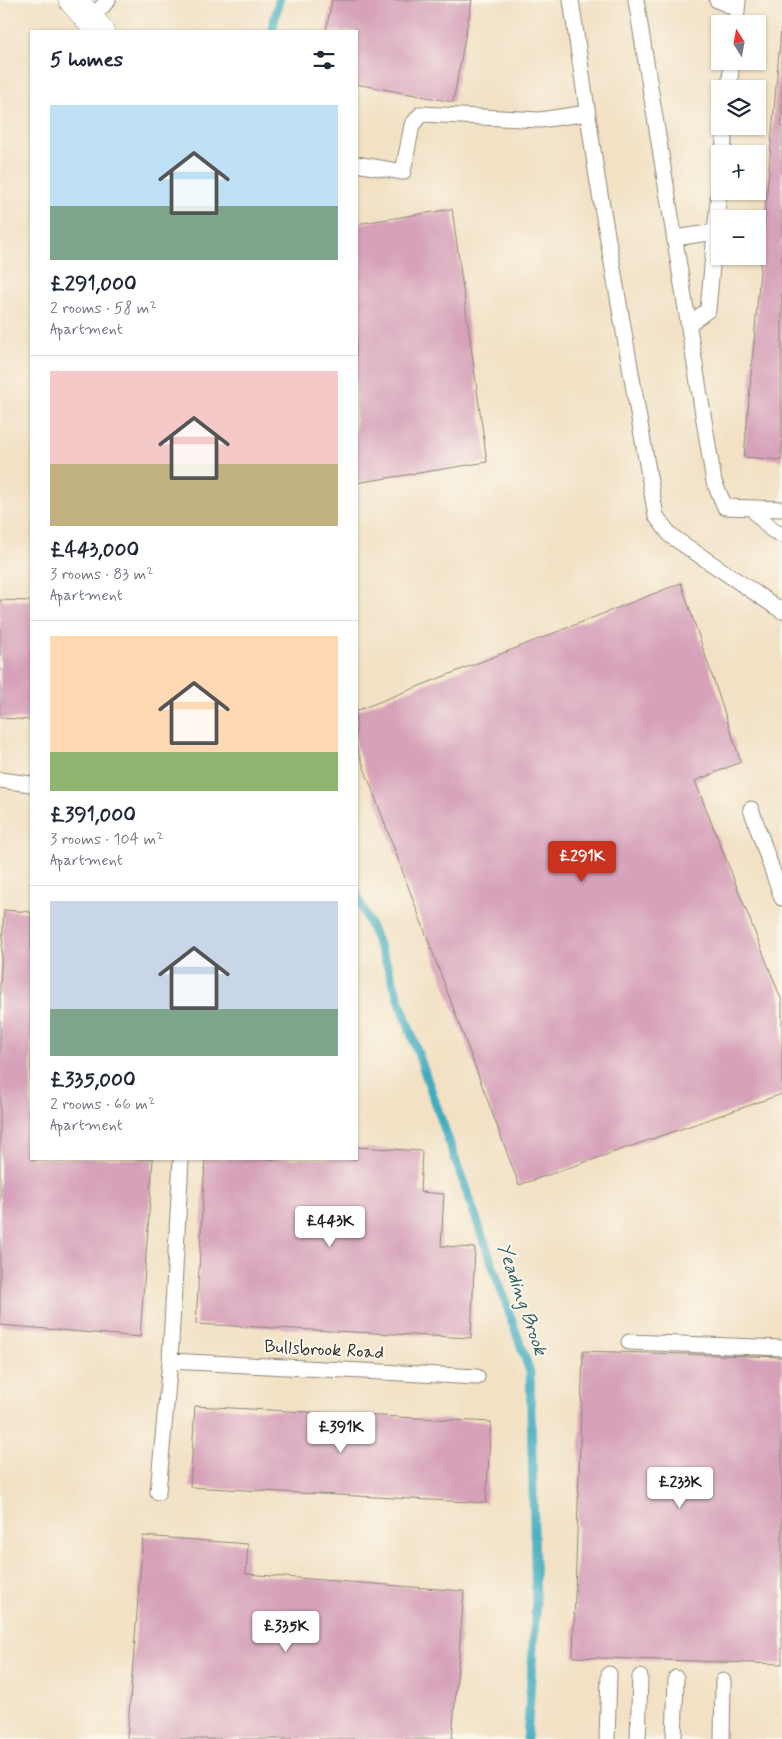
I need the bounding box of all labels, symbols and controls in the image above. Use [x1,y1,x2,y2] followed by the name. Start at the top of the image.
[711,15,766,70] north arrow
[711,15,766,265] map controls
[50,46,123,74] text: 5 homes
[310,46,338,74] icon: filters
[711,80,766,135] button: layers
[149,138,239,228] icon: home
[711,145,766,200] button: +
[711,210,766,265] button: −
[50,270,137,298] text: £291,000
[50,298,156,319] text: 2 rooms · 58 m²
[50,319,123,340] text: Apartment
[149,403,239,493] icon: home
[50,536,139,564] text: £443,000
[50,564,153,585] text: 3 rooms · 83 m²
[50,585,123,606] text: Apartment
[149,668,239,758] icon: home
[50,801,136,829] text: £391,000
[50,829,163,850] text: 3 rooms · 104 m²
[547,840,617,883] pin: £291K
[559,846,605,867] text: £291K
[50,850,123,871] text: Apartment
[149,933,239,1023] icon: home
[50,1066,136,1094] text: £335,000
[50,1094,155,1115] text: 2 rooms · 66 m²
[50,1115,123,1136] text: Apartment
[295,1206,365,1248] pin: £443K
[306,1211,354,1232] text: £443K
[491,1239,553,1360] water label: Yeading Brook
[264,1335,384,1365] street label: Bullsbrook Road
[306,1412,376,1454] pin: £391K
[318,1417,364,1438] text: £391K
[645,1466,715,1509] pin: £233K
[658,1472,702,1493] text: £233K
[251,1610,321,1653] pin: £335K
[263,1616,309,1637] text: £335K

